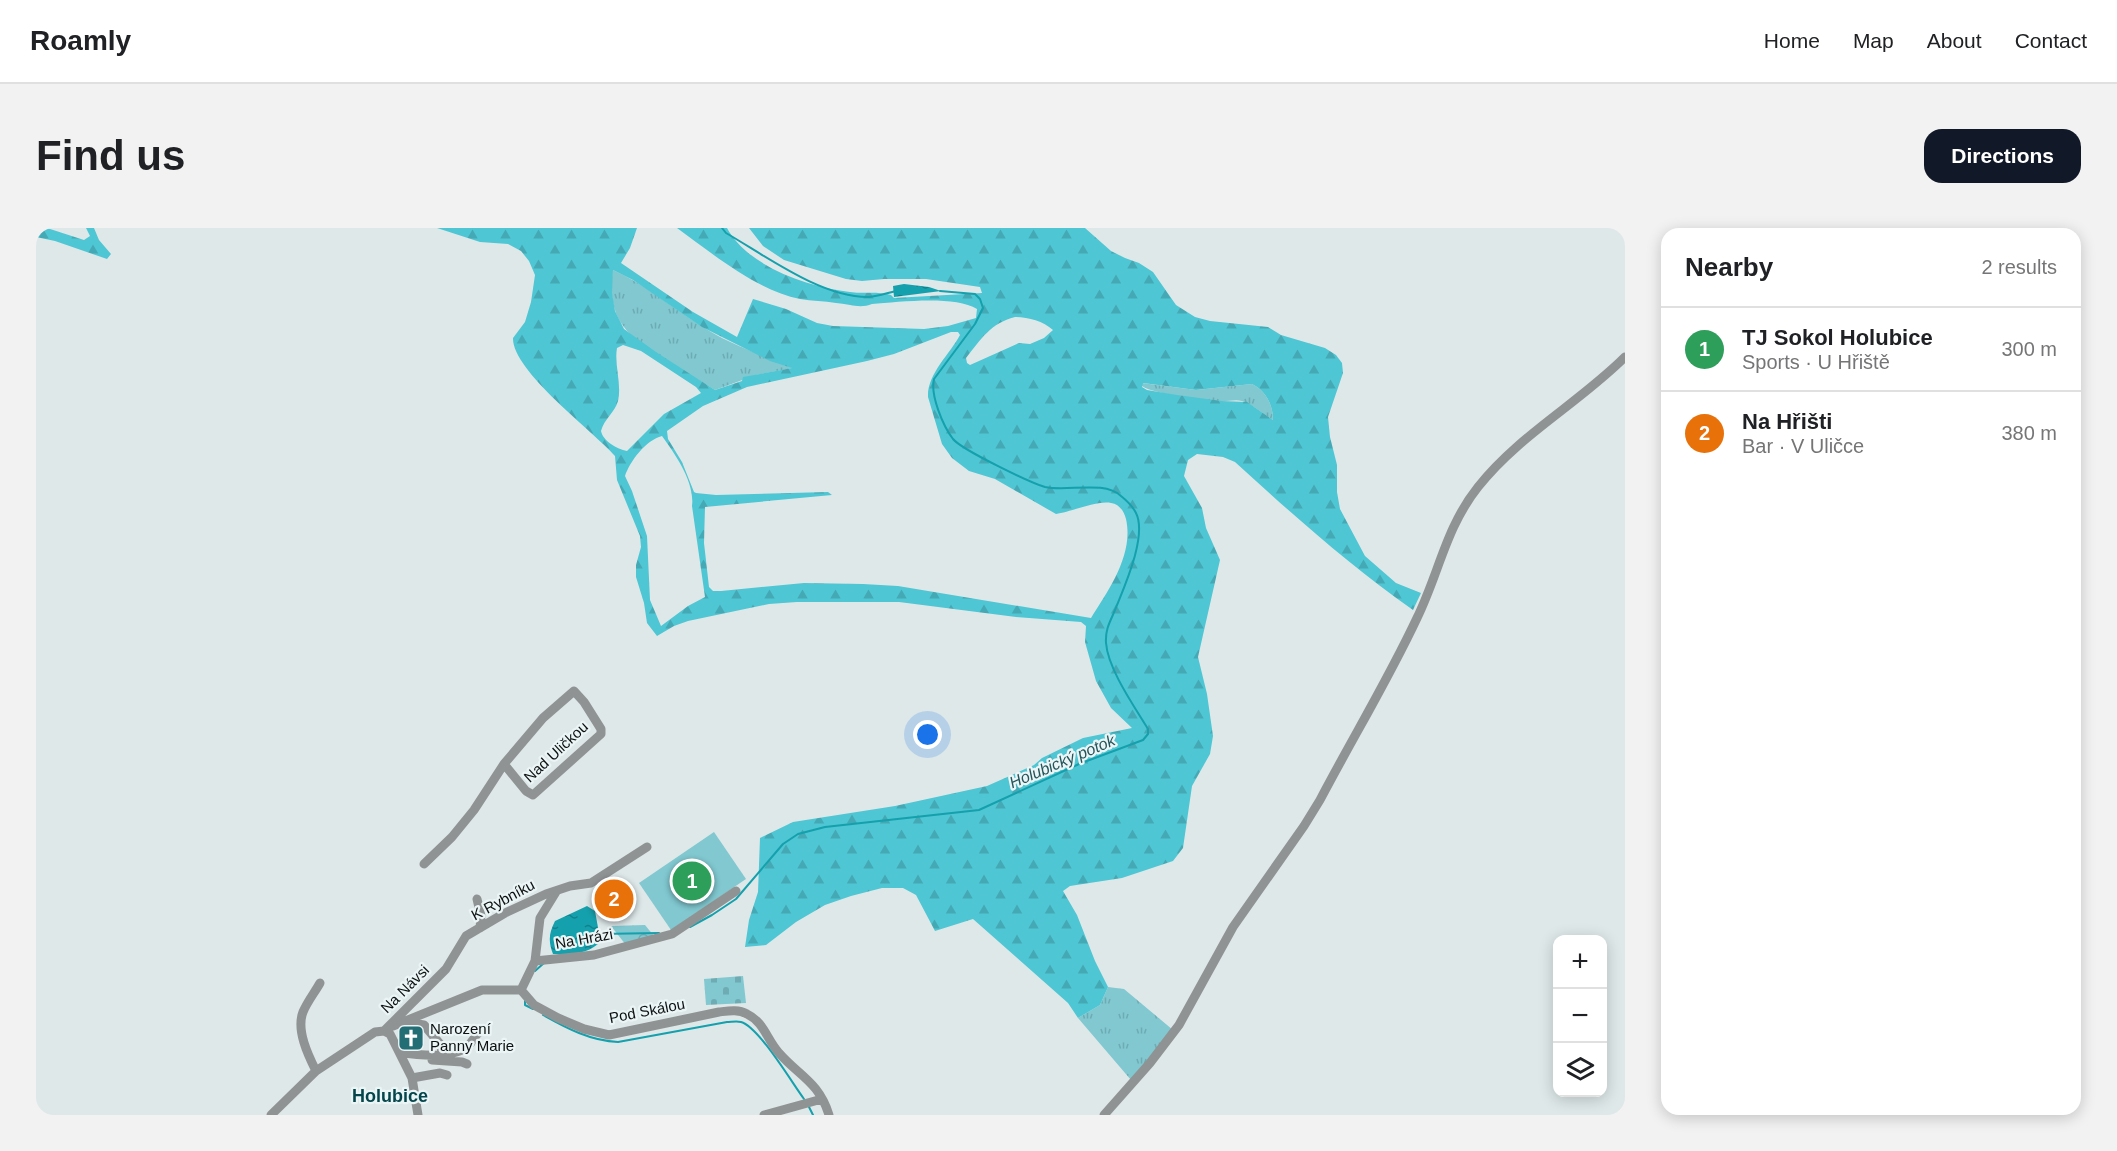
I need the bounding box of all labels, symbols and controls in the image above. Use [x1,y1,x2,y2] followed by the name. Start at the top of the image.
[30,25,131,56] text: Roamly
[1764,29,1820,52] text: Home
[1853,29,1894,52] text: Map
[1927,29,1982,52] text: About
[2015,29,2087,52] text: Contact
[1924,129,2081,183] button: Directions
[36,132,185,179] text: Find us
[1685,252,1773,282] text: Nearby
[1981,256,2057,278] text: 2 results
[1742,325,1933,350] text: TJ Sokol Holubice
[1699,338,1710,360] text: 1
[2001,338,2057,360] text: 300 m
[1742,351,1890,373] text: Sports · U Hřiště
[1742,409,1832,434] text: Na Hřišti
[1699,422,1710,444] text: 2
[2001,422,2057,444] text: 380 m
[1742,435,1864,457] text: Bar · V Uličce
[520,718,591,785] street label: Nad Uličkou
[913,720,942,749] your location
[1007,731,1118,791] water label: Holubický potok
[672,858,712,904] pin: 1
[468,876,537,923] street label: K Rybníku
[594,876,634,922] pin: 2
[554,925,614,952] street label: Na Hrázi
[1553,935,1607,1097] map controls
[1553,935,1607,989] button: +
[377,961,432,1016] street label: Na Návsi
[1553,989,1607,1043] button: −
[608,995,686,1026] street label: Pod Skálou
[430,1020,514,1054] place label: Narození Panny Marie
[396,1023,426,1053] church icon: Narození Panny Marie
[1553,1043,1607,1097] button: layers
[352,1086,428,1106] district label: Holubice

